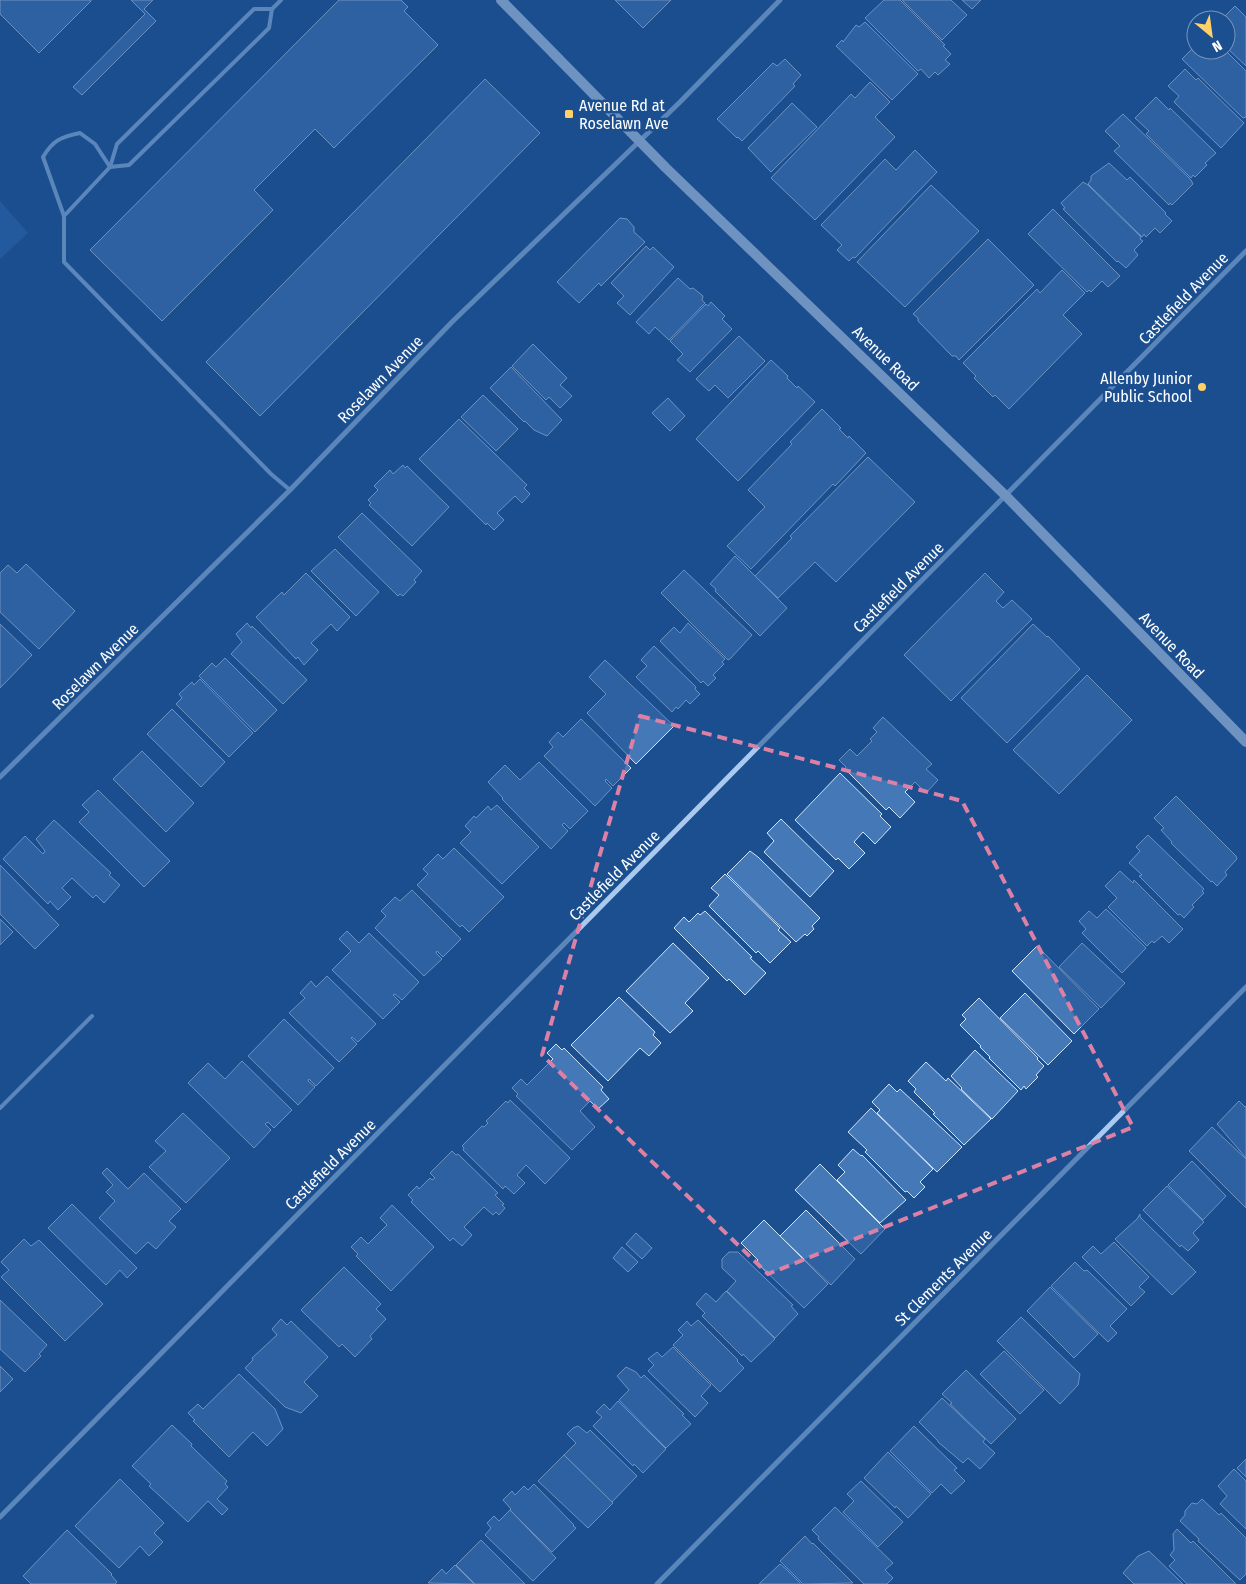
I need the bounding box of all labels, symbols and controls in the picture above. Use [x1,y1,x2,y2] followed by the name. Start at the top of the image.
[1186,10,1236,60] north arrow
[1209,36,1225,55] text: N
[579,96,669,133] place label: Avenue Rd at Roselawn Ave
[563,108,575,120] marker: Avenue Rd at Roselawn Ave
[1135,248,1232,348] street label: Castlefield Avenue
[848,322,923,395] street label: Avenue Road
[334,332,427,427] street label: Roselawn Avenue
[1100,369,1192,406] place label: Allenby Junior Public School
[1196,381,1208,393] marker: Allenby Junior Public School
[849,538,948,637] street label: Castlefield Avenue
[1135,608,1208,683] street label: Avenue Road
[48,619,143,713] street label: Roselawn Avenue
[565,826,664,925] street label: Castlefield Avenue
[281,1115,380,1214] street label: Castlefield Avenue
[891,1225,996,1330] street label: St Clements Avenue

